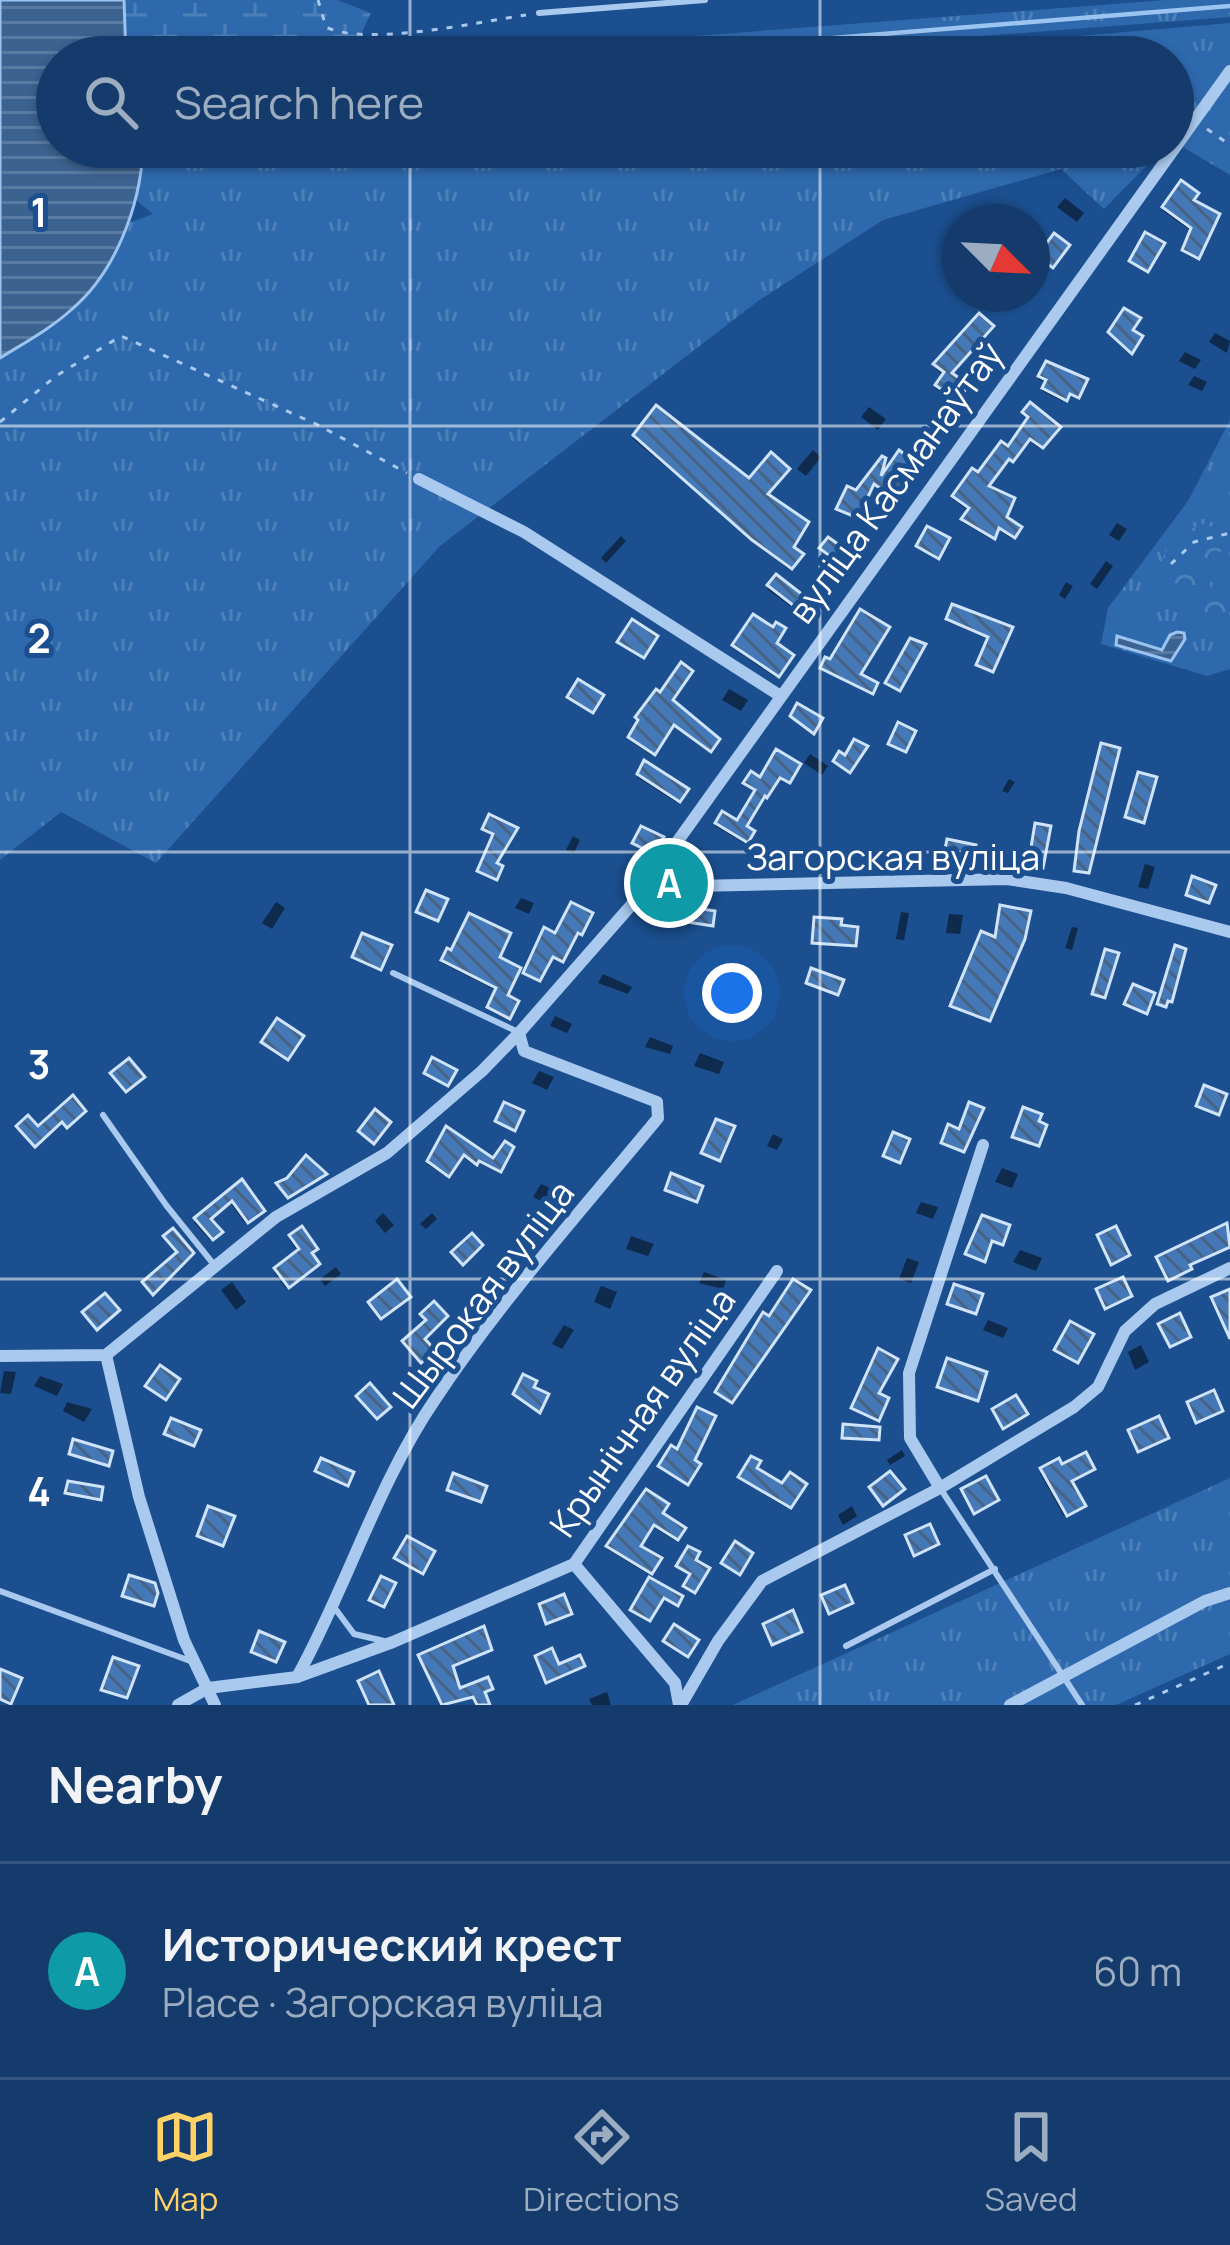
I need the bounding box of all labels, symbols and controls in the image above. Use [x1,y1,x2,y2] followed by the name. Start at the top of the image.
[36,36,1194,168] search box
[78,69,144,135] icon: search
[174,71,424,133] text: Search here
[30,185,48,239] text: 1
[942,204,1050,312] north arrow
[776,331,1014,633] street label: вуліца Касманаўтаў
[27,611,51,665] text: 2
[746,832,1040,881] street label: Загорская вуліца
[630,838,708,928] pin: A
[702,963,762,1023] your location
[28,1037,50,1091] text: 3
[381,1170,585,1418] street label: Шырокая вуліца
[538,1278,746,1546] street label: Крынічная вуліца
[27,1464,51,1518] text: 4
[48,1749,223,1818] text: Nearby
[162,1913,622,1975] text: Исторический крест
[74,1944,100,1998] text: A
[1093,1944,1182,1998] text: 60 m
[162,1975,603,2029] text: Place · Загорская вуліца
[152,2104,218,2221] tab: Map
[523,2104,680,2221] tab: Directions
[985,2104,1078,2221] tab: Saved

